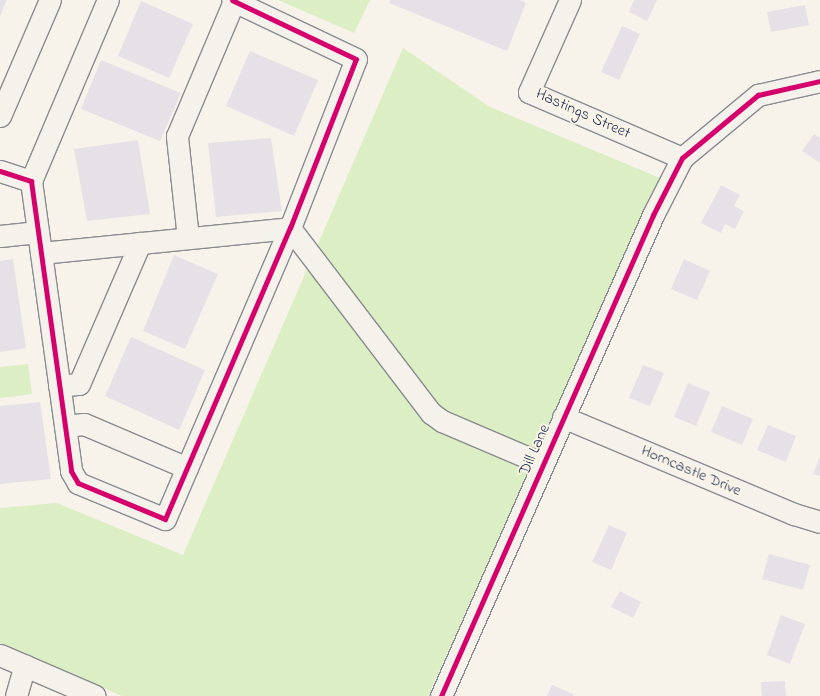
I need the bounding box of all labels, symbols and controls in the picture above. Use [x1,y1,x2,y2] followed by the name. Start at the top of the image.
[533,85,633,143] street label: Hastings Street
[515,422,555,478] street label: Dill Lane
[638,441,744,501] street label: Horncastle Drive

